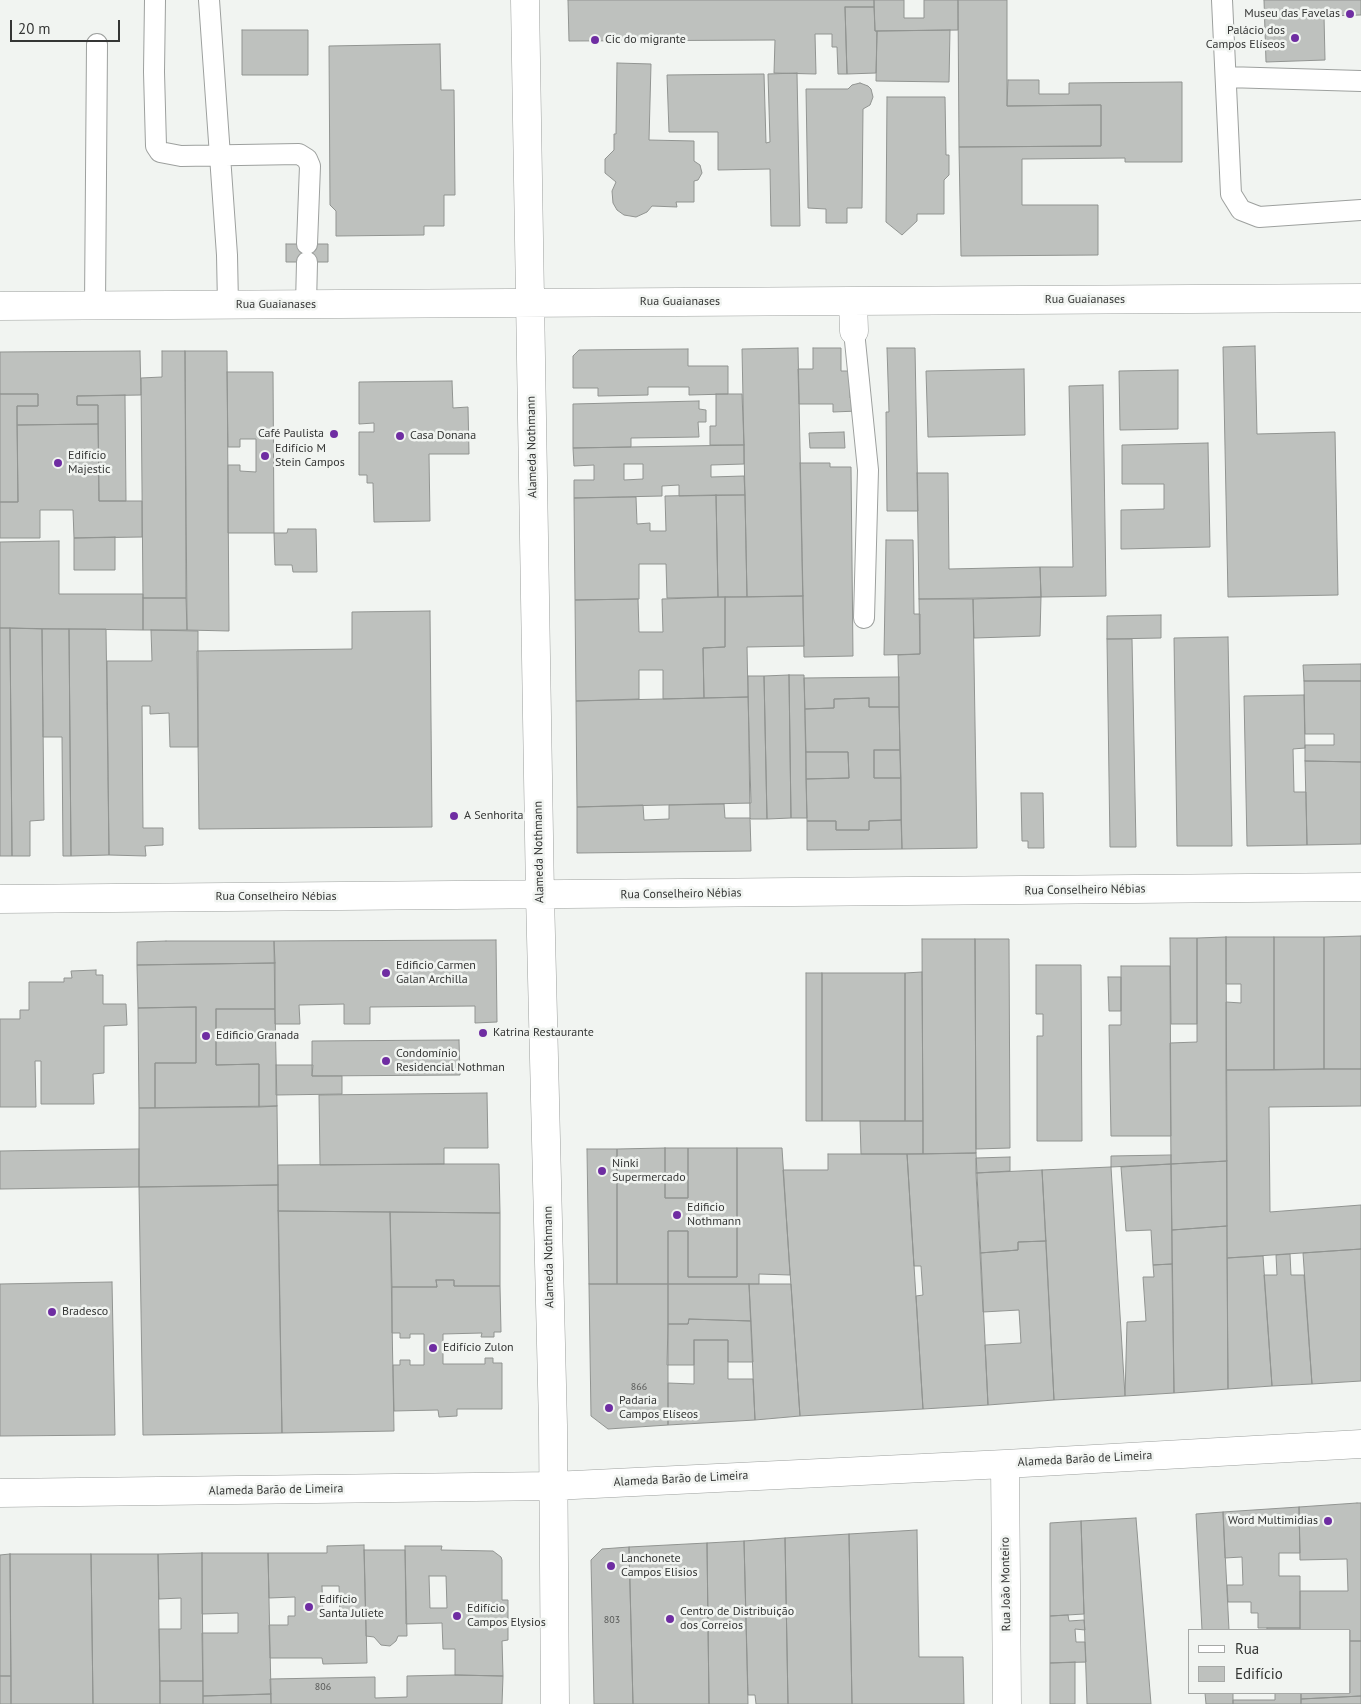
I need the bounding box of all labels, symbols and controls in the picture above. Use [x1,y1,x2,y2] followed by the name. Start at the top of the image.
[1244,7,1340,21] place label: Museu das Favelas
[1344,8,1356,20] marker: Museu das Favelas
[12,10,122,42] scale bar
[18,19,51,38] text: 20 m
[1206,24,1285,52] place label: Palácio dos Campos Elíseos
[1289,32,1301,44] marker: Palácio dos Campos Elíseos
[605,33,686,47] place label: Cic do migrante
[589,34,601,46] marker: Cic do migrante
[1045,293,1125,307] street label: Rua Guaianases
[640,295,720,309] street label: Rua Guaianases
[236,298,316,312] street label: Rua Guaianases
[524,396,540,498] street label: Alameda Nothmann
[258,427,324,441] place label: Café Paulista
[328,428,340,440] marker: Café Paulista
[410,429,476,443] place label: Casa Donana
[394,430,406,442] marker: Casa Donana
[275,442,345,470] place label: Edifício M Stein Campos
[68,449,110,477] place label: Edifício Majestic
[259,450,271,462] marker: Edifício M Stein Campos
[52,457,64,469] marker: Edifício Majestic
[531,801,547,903] street label: Alameda Nothmann
[464,809,524,823] place label: A Senhorita
[448,810,460,822] marker: A Senhorita
[1024,882,1146,898] street label: Rua Conselheiro Nébias
[620,886,742,902] street label: Rua Conselheiro Nébias
[215,890,337,904] street label: Rua Conselheiro Nébias
[396,959,476,987] place label: Edificio Carmen Galan Archilla
[380,967,392,979] marker: Edificio Carmen Galan Archilla
[493,1026,594,1040] place label: Katrina Restaurante
[477,1027,489,1039] marker: Katrina Restaurante
[216,1029,299,1043] place label: Edificio Granada
[200,1030,212,1042] marker: Edificio Granada
[396,1047,505,1075] place label: Condomínio Residencial Nothman
[380,1055,392,1067] marker: Condomínio Residencial Nothman
[612,1157,686,1185] place label: Ninki Supermercado
[596,1165,608,1177] marker: Ninki Supermercado
[687,1201,741,1229] place label: Edificio Nothmann
[541,1206,557,1308] street label: Alameda Nothmann
[671,1209,683,1221] marker: Edificio Nothmann
[62,1305,108,1319] place label: Bradesco
[46,1306,58,1318] marker: Bradesco
[443,1341,514,1355] place label: Edifício Zulon
[427,1342,439,1354] marker: Edifício Zulon
[631,1381,647,1393] house number: 866
[619,1394,698,1422] place label: Padaria Campos Elíseos
[603,1402,615,1414] marker: Padaria Campos Elíseos
[1017,1448,1153,1470] street label: Alameda Barão de Limeira
[613,1468,749,1490] street label: Alameda Barão de Limeira
[208,1482,344,1498] street label: Alameda Barão de Limeira
[1228,1514,1318,1528] place label: Word Multimidias
[1322,1515,1334,1527] marker: Word Multimidias
[998,1537,1014,1631] street label: Rua João Monteiro
[621,1552,697,1580] place label: Lanchonete Campos Elisios
[605,1560,617,1572] marker: Lanchonete Campos Elisios
[319,1593,384,1621] place label: Edifício Santa Juliete
[303,1601,315,1613] marker: Edifício Santa Juliete
[467,1602,546,1630] place label: Edifício Campos Elysios
[680,1605,794,1633] place label: Centro de Distribuição dos Correios
[451,1610,463,1622] marker: Edifício Campos Elysios
[664,1613,676,1625] marker: Centro de Distribuição dos Correios
[604,1614,620,1626] house number: 803
[1188,1629,1351,1694] legend
[1235,1639,1259,1658] text: Rua
[1235,1664,1283,1683] text: Edifício
[315,1681,331,1693] house number: 806

